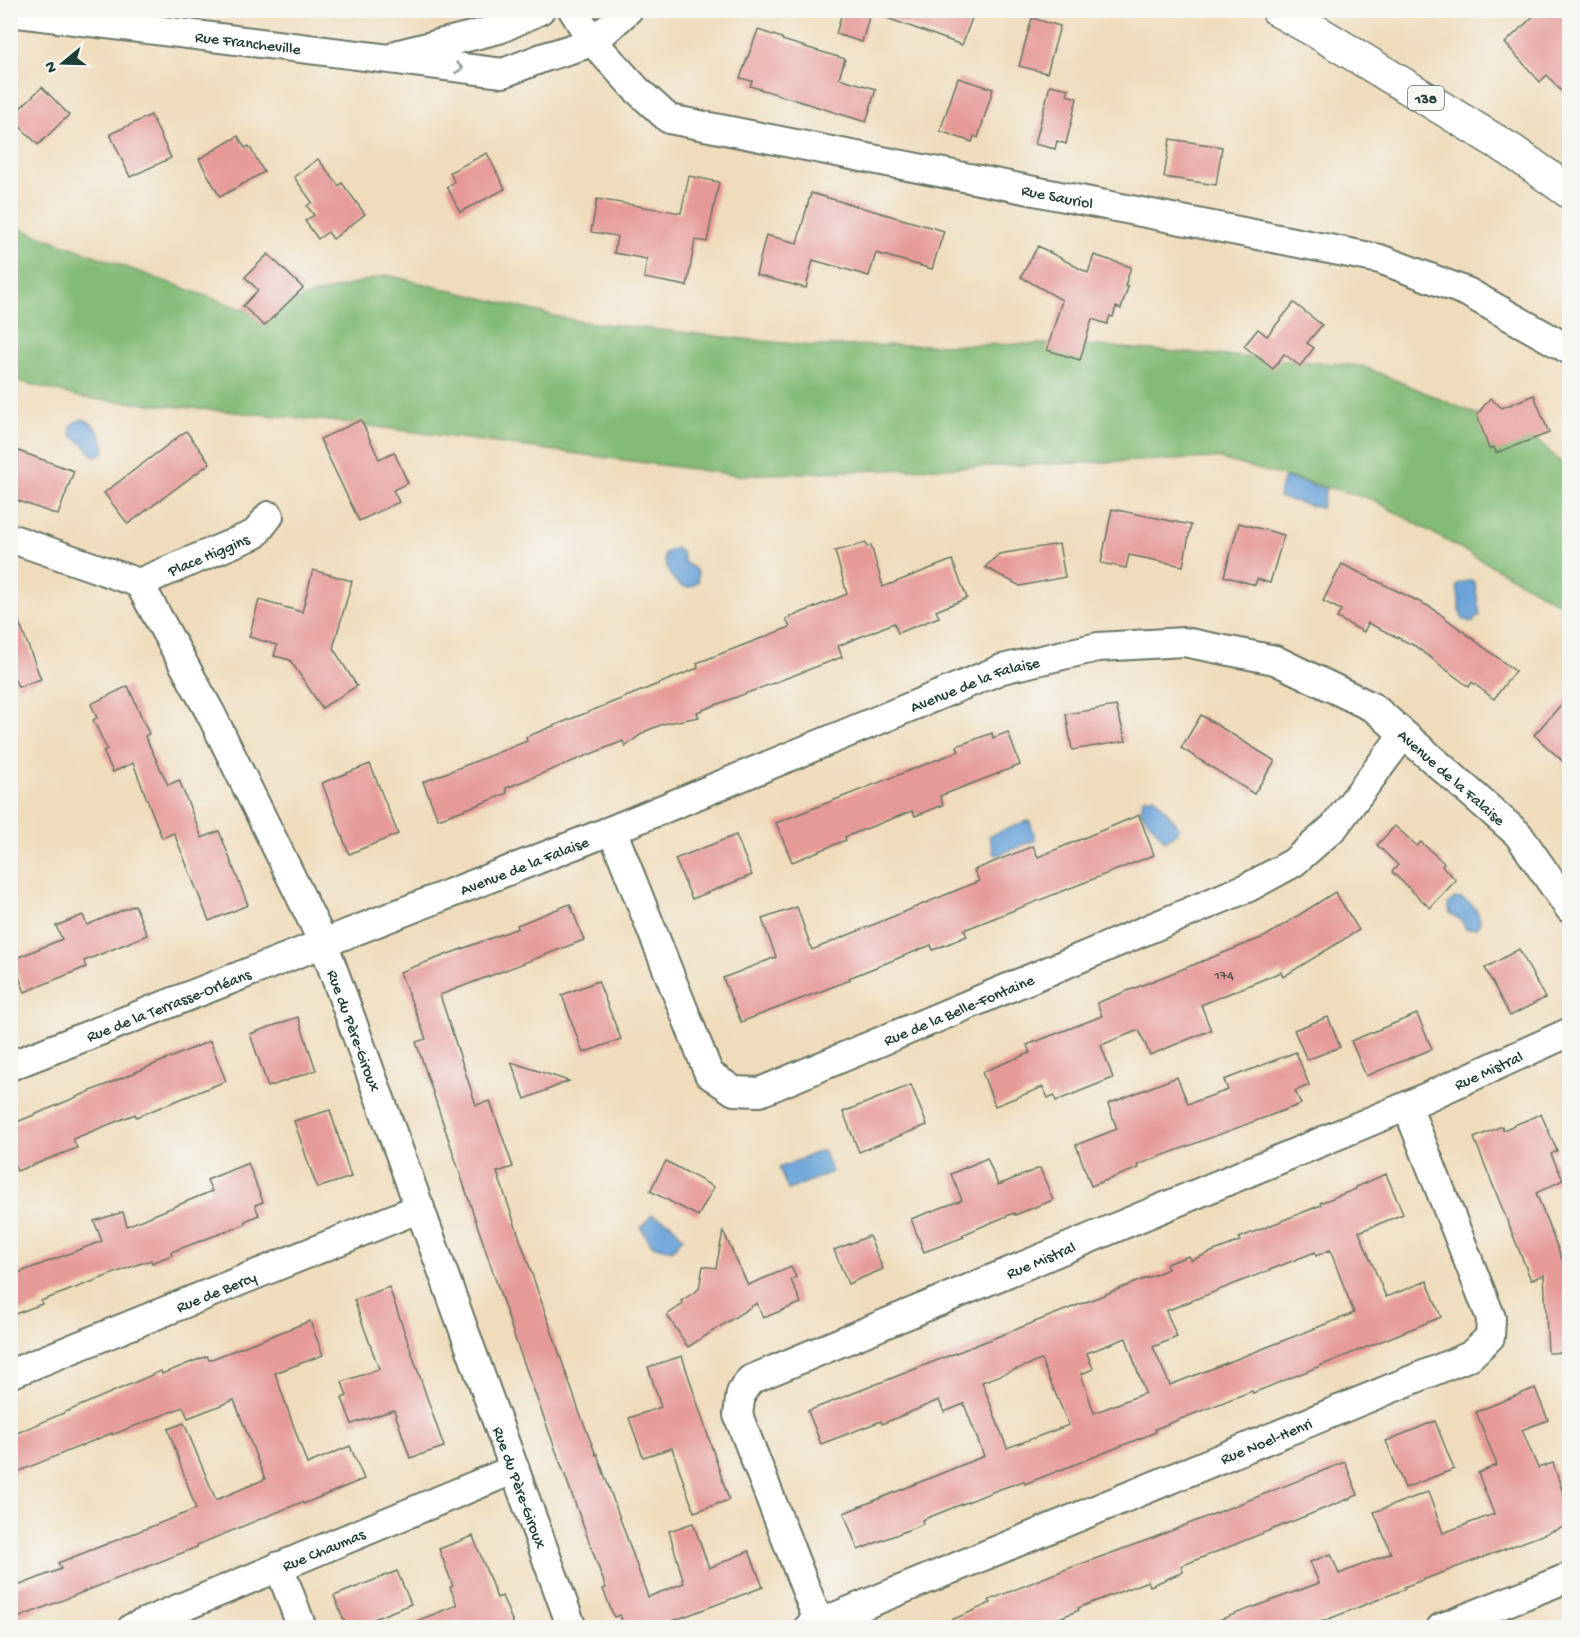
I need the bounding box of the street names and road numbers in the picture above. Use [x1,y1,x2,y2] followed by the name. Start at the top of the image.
[194,29,302,61] street label: Rue Francheville
[1408,86,1444,110] road number: 138
[1019,183,1094,215] street label: Rue Sauriol
[165,531,254,583] street label: Place Higgins
[908,655,1043,719] street label: Avenue de la Falaise
[1392,727,1508,832] street label: Avenue de la Falaise
[458,834,593,902] street label: Avenue de la Falaise
[85,966,255,1048] street label: Rue de la Terrasse-Orléans
[321,968,383,1095] street label: Rue du Père-Giroux
[882,972,1039,1052] street label: Rue de la Belle-Fontaine
[1452,1049,1527,1096] street label: Rue Mistral
[1004,1239,1079,1285] street label: Rue Mistral
[174,1269,260,1319] street label: Rue de Bercy
[1218,1416,1316,1470] street label: Rue Noel-Henri
[487,1425,549,1552] street label: Rue du Père-Giroux
[280,1526,370,1577] street label: Rue Chaumas

